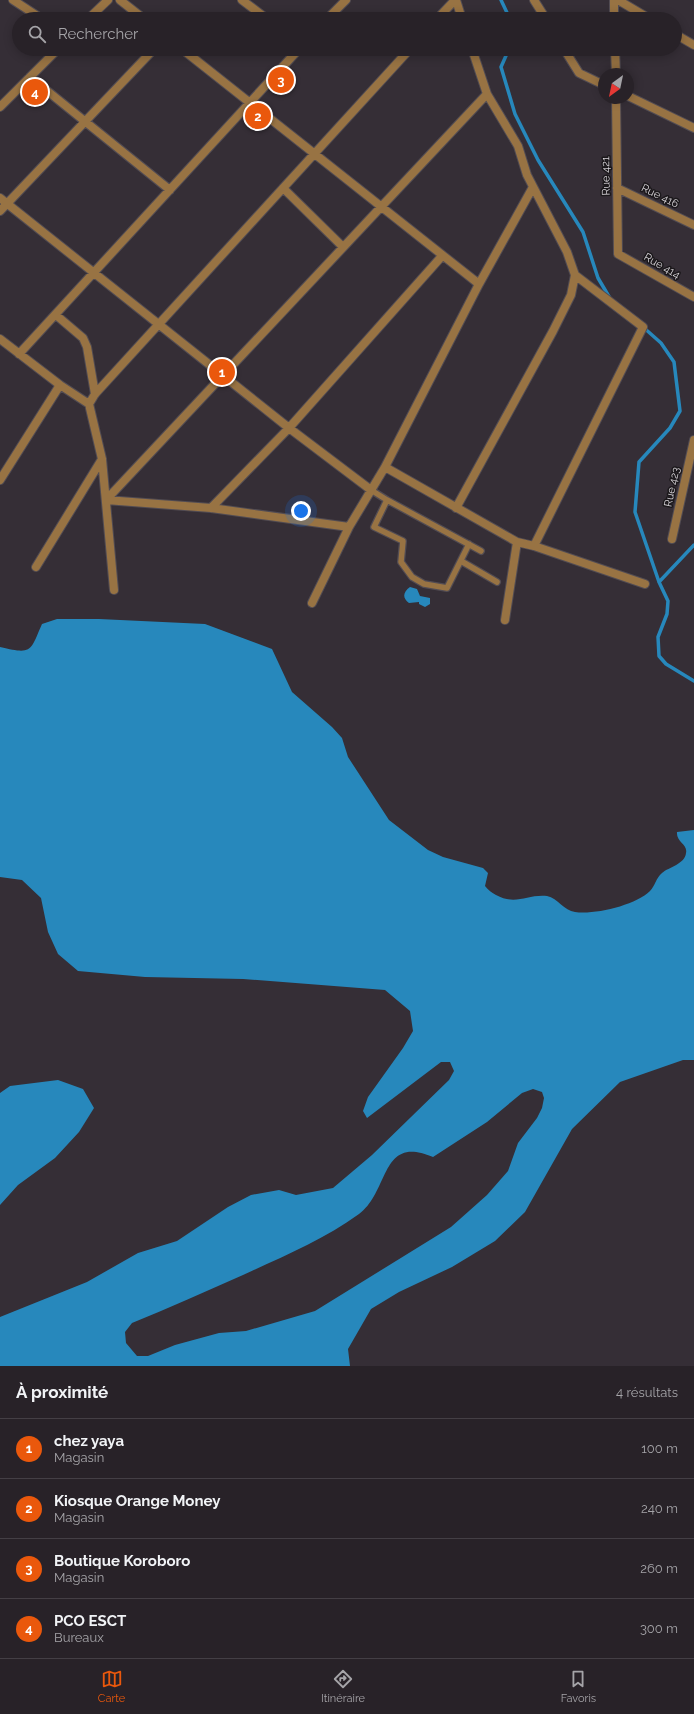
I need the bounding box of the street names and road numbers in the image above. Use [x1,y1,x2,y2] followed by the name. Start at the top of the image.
[599,156,613,196] street label: Rue 421
[639,181,681,211] street label: Rue 416
[642,250,682,282] street label: Rue 414
[661,466,683,508] street label: Rue 423

